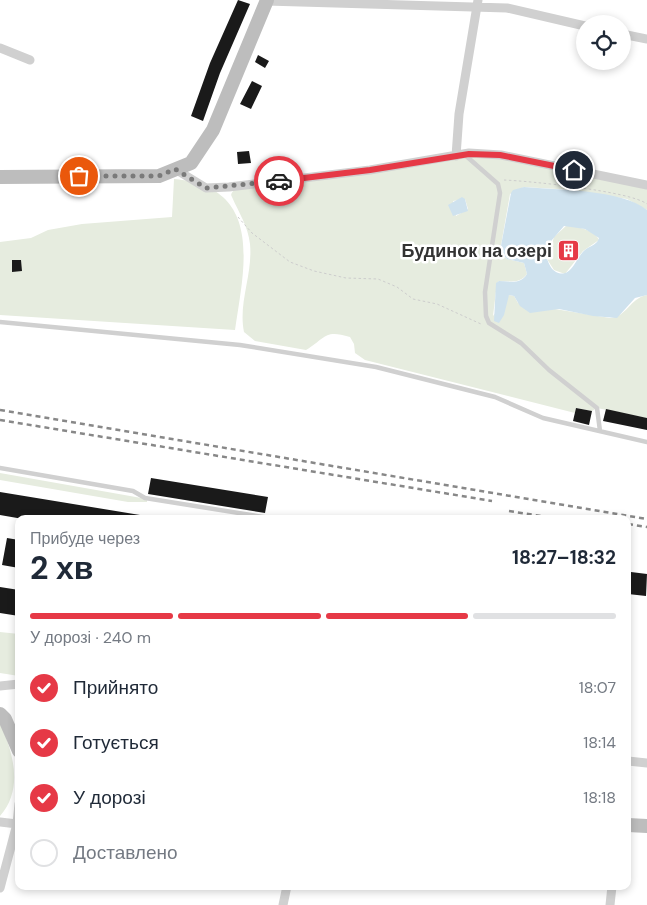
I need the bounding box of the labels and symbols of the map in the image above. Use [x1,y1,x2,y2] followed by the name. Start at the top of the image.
[553,149,595,191] pin
[58,155,100,197] pin
[254,156,304,206] courier
[402,239,552,263] place label: Будинок на озері
[556,239,580,263] building icon: Будинок на озері

